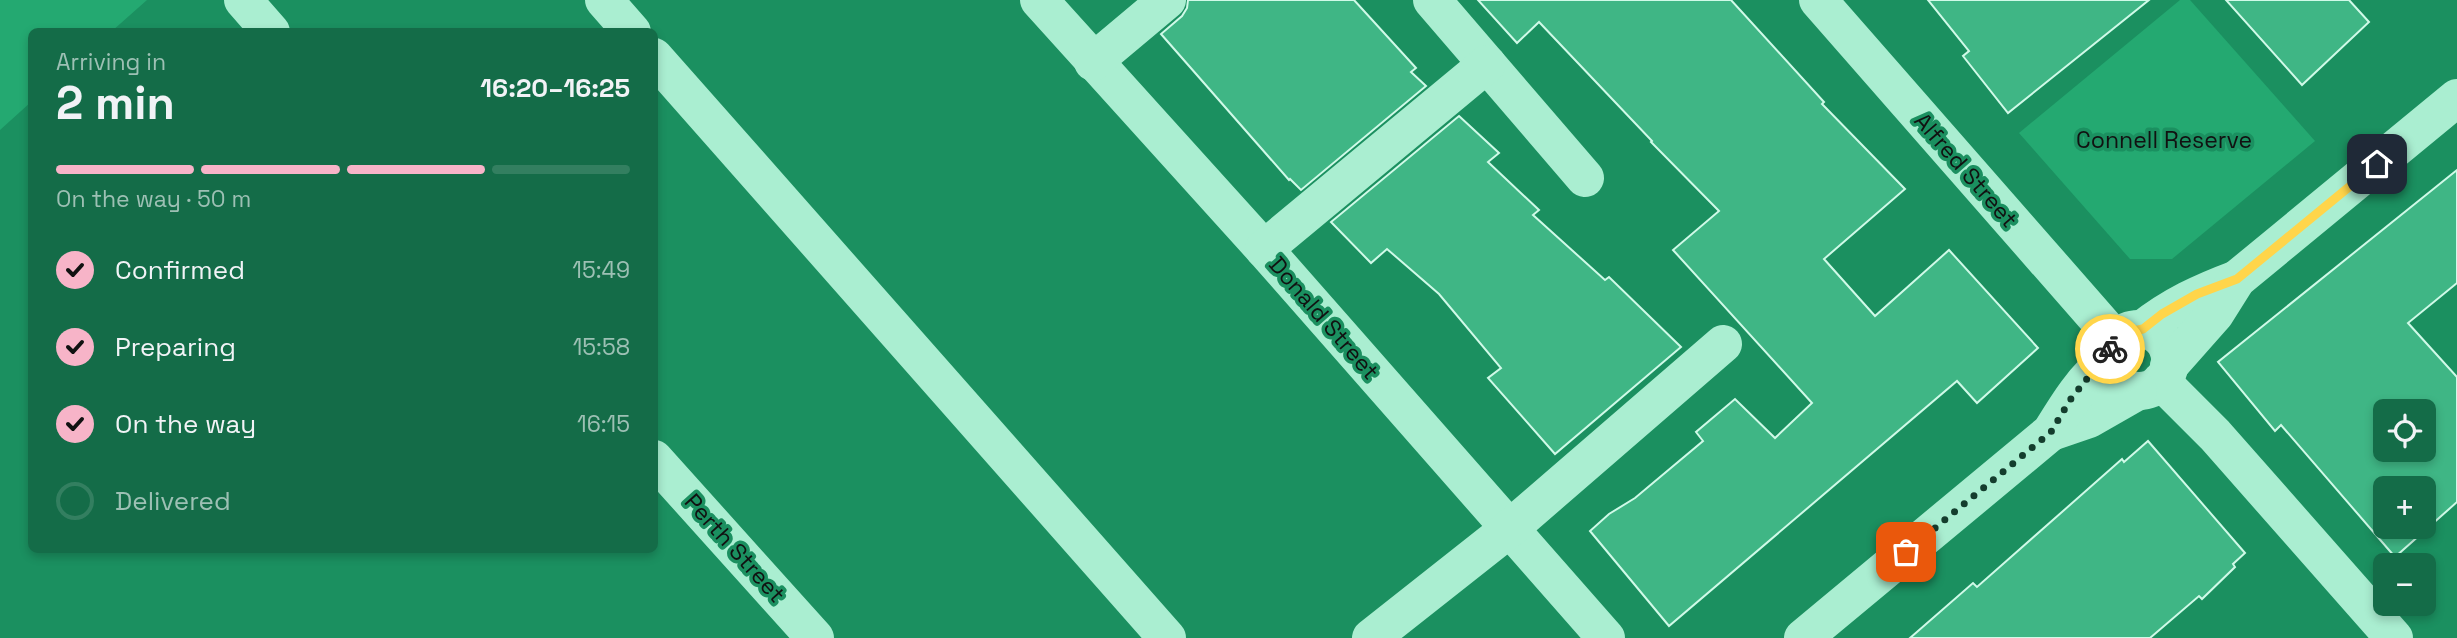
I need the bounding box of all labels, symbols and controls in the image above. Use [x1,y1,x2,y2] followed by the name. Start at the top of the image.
[56,47,166,77] text: Arriving in
[480,71,630,105] text: 16:20–16:25
[56,74,175,132] text: 2 min
[1908,106,2024,234] street label: Alfred Street
[2076,125,2252,155] park label: Connell Reserve
[2347,134,2407,194] pin
[2358,145,2396,183] icon: home
[56,184,251,214] text: On the way · 50 m
[1262,250,1386,386] street label: Donald Street
[56,251,94,289] icon: check
[115,253,245,287] text: Confirmed
[572,255,630,285] text: 15:49
[2075,314,2145,384] courier
[56,328,94,366] icon: check
[115,330,236,364] text: Preparing
[2091,330,2129,368] icon: bike
[573,332,630,362] text: 15:58
[2373,399,2436,616] map controls
[2373,399,2436,462] button: locate
[56,405,94,443] icon: check
[115,407,256,441] text: On the way
[577,409,630,439] text: 16:15
[2373,476,2436,539] button: +
[115,484,231,518] text: Delivered
[678,487,792,609] street label: Perth Street
[1876,522,1936,582] pin
[1887,533,1925,571] icon: bag
[2373,553,2436,616] button: −

